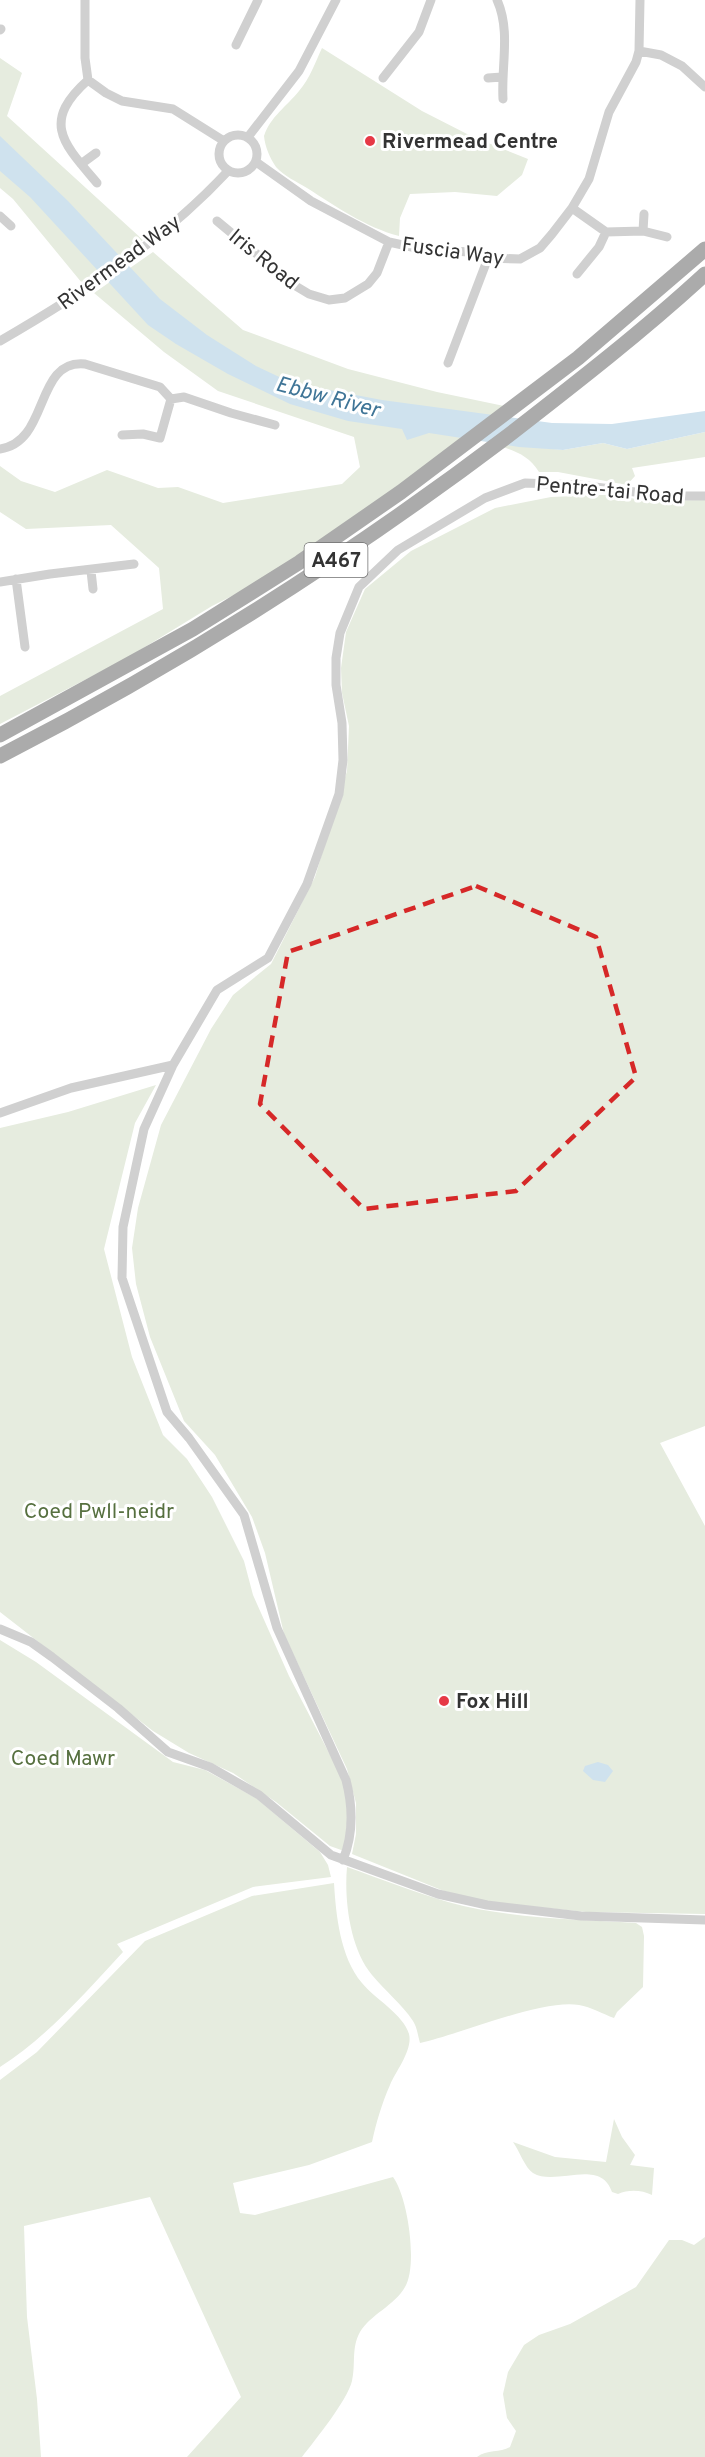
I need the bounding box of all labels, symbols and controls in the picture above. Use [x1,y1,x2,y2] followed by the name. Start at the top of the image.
[382,129,558,156] place label: Rivermead Centre
[363,134,377,148] marker: Rivermead Centre
[53,209,187,317] street label: Rivermead Way
[222,224,304,297] street label: Iris Road
[400,232,506,273] street label: Fuscia Way
[273,372,384,426] water label: Ebbw River
[535,472,685,511] street label: Pentre-tai Road
[304,543,368,577] road number: A467
[24,1499,174,1526] park label: Coed Pwll-neidr
[456,1689,529,1716] place label: Fox Hill
[437,1694,451,1708] marker: Fox Hill
[11,1746,115,1773] park label: Coed Mawr

